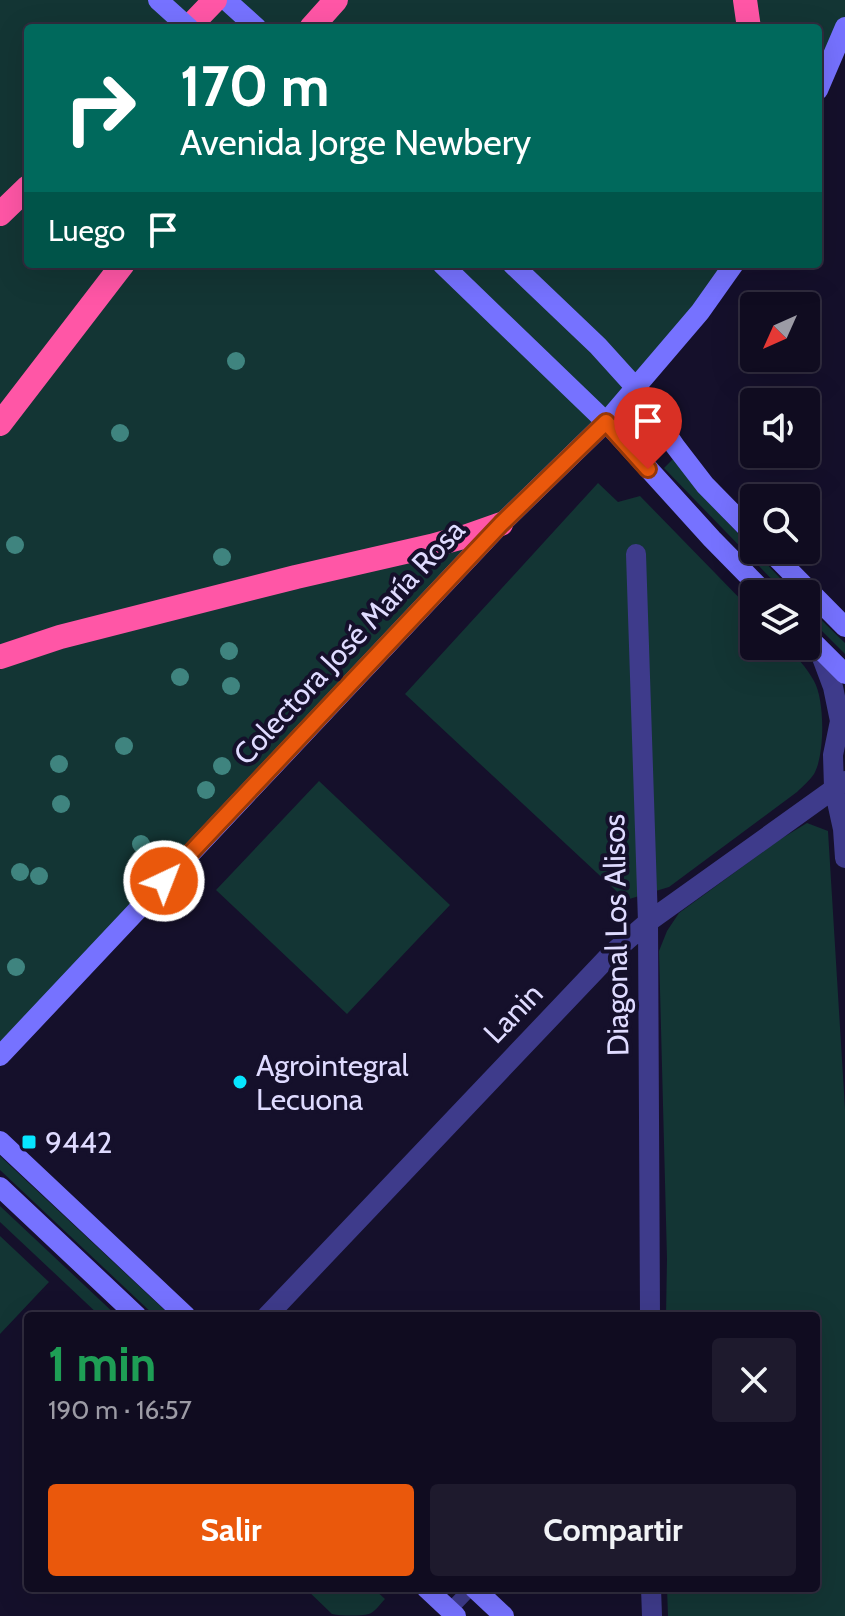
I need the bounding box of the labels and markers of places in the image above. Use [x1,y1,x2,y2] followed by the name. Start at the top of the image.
[614,387,682,469] pin
[256,1047,409,1118] place label: Agrointegral Lecuona
[231,1073,249,1091] marker: Agrointegral Lecuona
[45,1124,112,1161] place label: 9442
[20,1133,38,1151] marker: 9442

